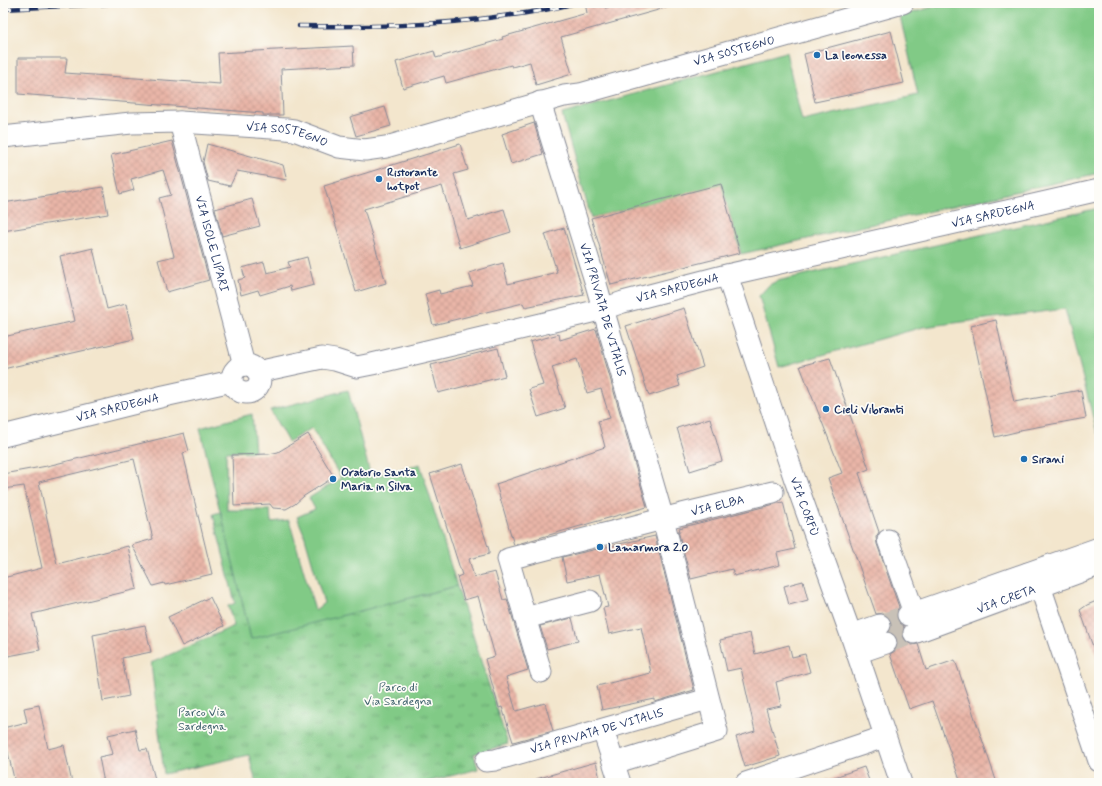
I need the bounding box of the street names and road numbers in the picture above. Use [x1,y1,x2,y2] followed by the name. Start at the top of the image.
[692,32,777,71] street label: VIA SOSTEGNO
[246,119,330,151] street label: VIA SOSTEGNO
[191,194,232,294] street label: VIA ISOLE LIPARI
[950,198,1037,232] street label: VIA SARDEGNA
[575,241,629,379] street label: VIA PRIVATA DE VITALIS
[635,270,721,307] street label: VIA SARDEGNA
[75,390,161,427] street label: VIA SARDEGNA
[786,475,822,539] street label: VIA CORFÙ
[690,492,746,521] street label: VIA ELBA
[975,582,1038,618] street label: VIA CRETA
[529,705,666,758] street label: VIA PRIVATA DE VITALIS

